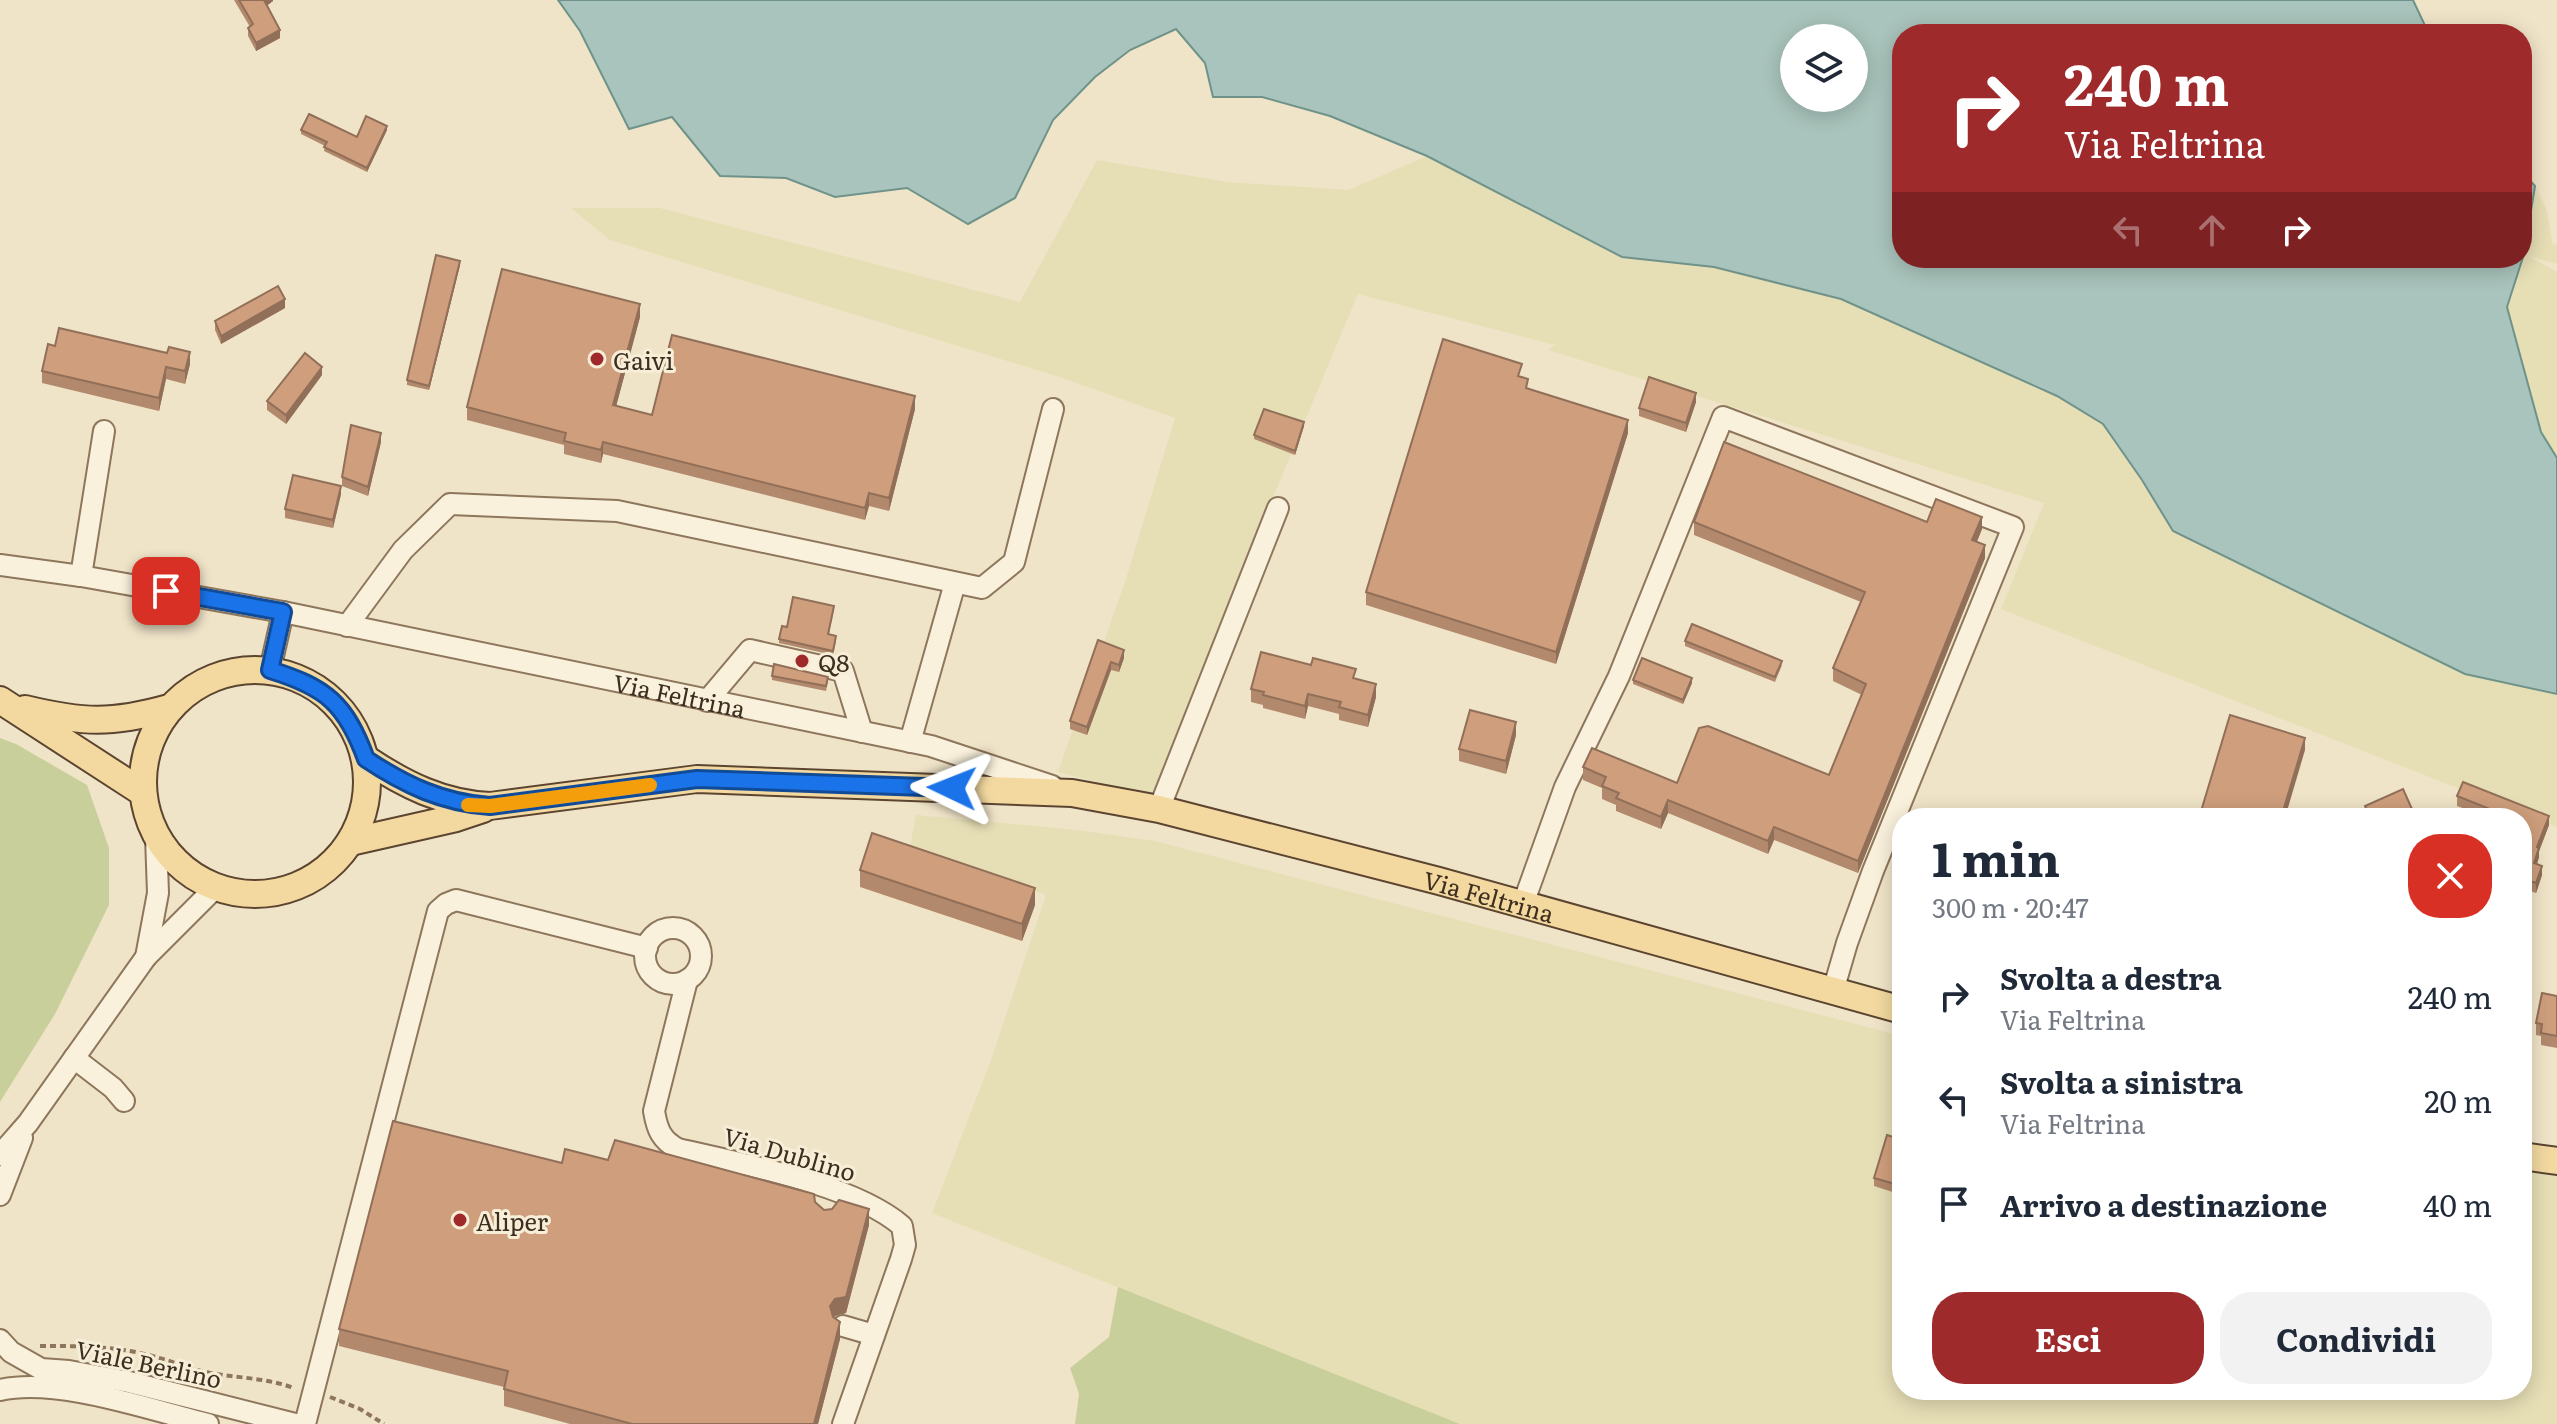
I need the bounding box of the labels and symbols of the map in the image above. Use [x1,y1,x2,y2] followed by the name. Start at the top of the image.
[613,342,673,377] place label: Gaivi
[588,350,606,368] marker: Gaivi
[132,557,200,625] pin
[818,644,849,679] place label: Q8
[793,652,811,670] marker: Q8
[610,663,749,725] street label: Via Feltrina
[910,746,994,830] position arrow
[1420,860,1559,930] street label: Via Feltrina
[720,1117,860,1189] street label: Via Dublino
[476,1203,549,1238] place label: Aliper
[451,1211,469,1229] marker: Aliper
[73,1330,225,1396] street label: Viale Berlino

